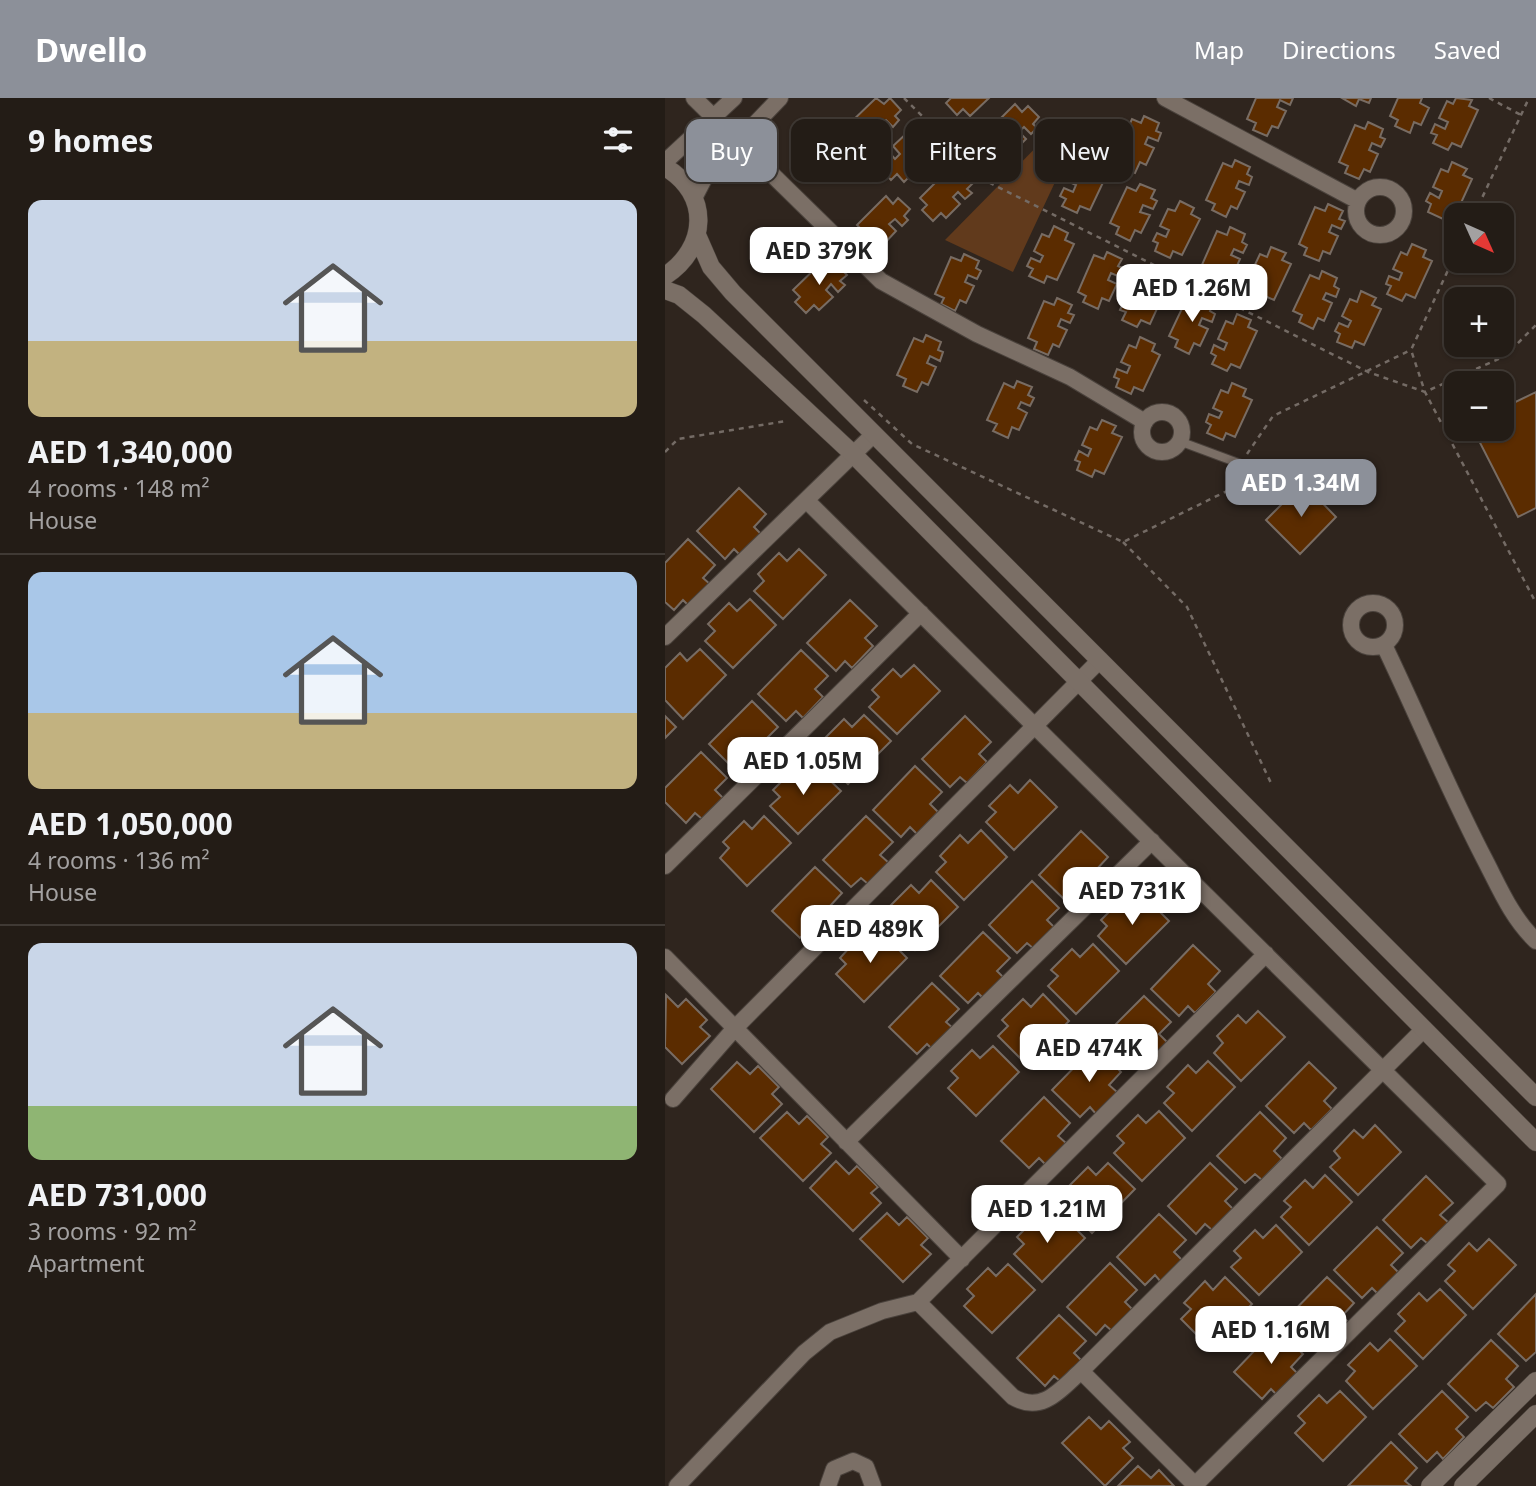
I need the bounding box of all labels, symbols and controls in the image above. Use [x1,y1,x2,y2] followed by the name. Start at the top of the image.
[35,27,147,72] text: Dwello
[1194,33,1244,66] text: Map
[1282,33,1396,66] text: Directions
[1434,33,1501,66] text: Saved
[686,119,777,182] chip: Buy
[791,119,891,182] chip: Rent
[905,119,1021,182] chip: Filters
[1035,119,1133,182] chip: New
[28,120,153,161] text: 9 homes
[599,121,637,159] icon: filters
[1444,203,1514,273] north arrow
[1444,203,1514,441] map controls
[747,228,891,287] pin: AED 379K
[766,234,872,266] text: AED 379K
[270,245,396,371] icon: home
[1112,264,1272,324] pin: AED 1.26M
[1132,271,1252,303] text: AED 1.26M
[1444,287,1514,357] button: +
[1444,371,1514,441] button: −
[28,431,233,472] text: AED 1,340,000
[1221,460,1381,519] pin: AED 1.34M
[1241,466,1361,498] text: AED 1.34M
[28,472,210,504] text: 4 rooms · 148 m²
[28,504,97,536] text: House
[270,617,396,743] icon: home
[723,738,883,797] pin: AED 1.05M
[743,744,863,776] text: AED 1.05M
[28,803,233,844] text: AED 1,050,000
[28,844,210,876] text: 4 rooms · 136 m²
[1060,868,1204,927] pin: AED 731K
[1079,874,1185,906] text: AED 731K
[28,876,97,908] text: House
[798,906,942,965] pin: AED 489K
[817,912,923,944] text: AED 489K
[270,988,396,1114] icon: home
[1017,1024,1161,1084] pin: AED 474K
[1036,1031,1142,1063] text: AED 474K
[28,1174,207,1215] text: AED 731,000
[967,1186,1127,1245] pin: AED 1.21M
[987,1192,1107,1224] text: AED 1.21M
[28,1215,197,1247] text: 3 rooms · 92 m²
[28,1247,145,1279] text: Apartment
[1191,1306,1351,1366] pin: AED 1.16M
[1211,1313,1331,1345] text: AED 1.16M

